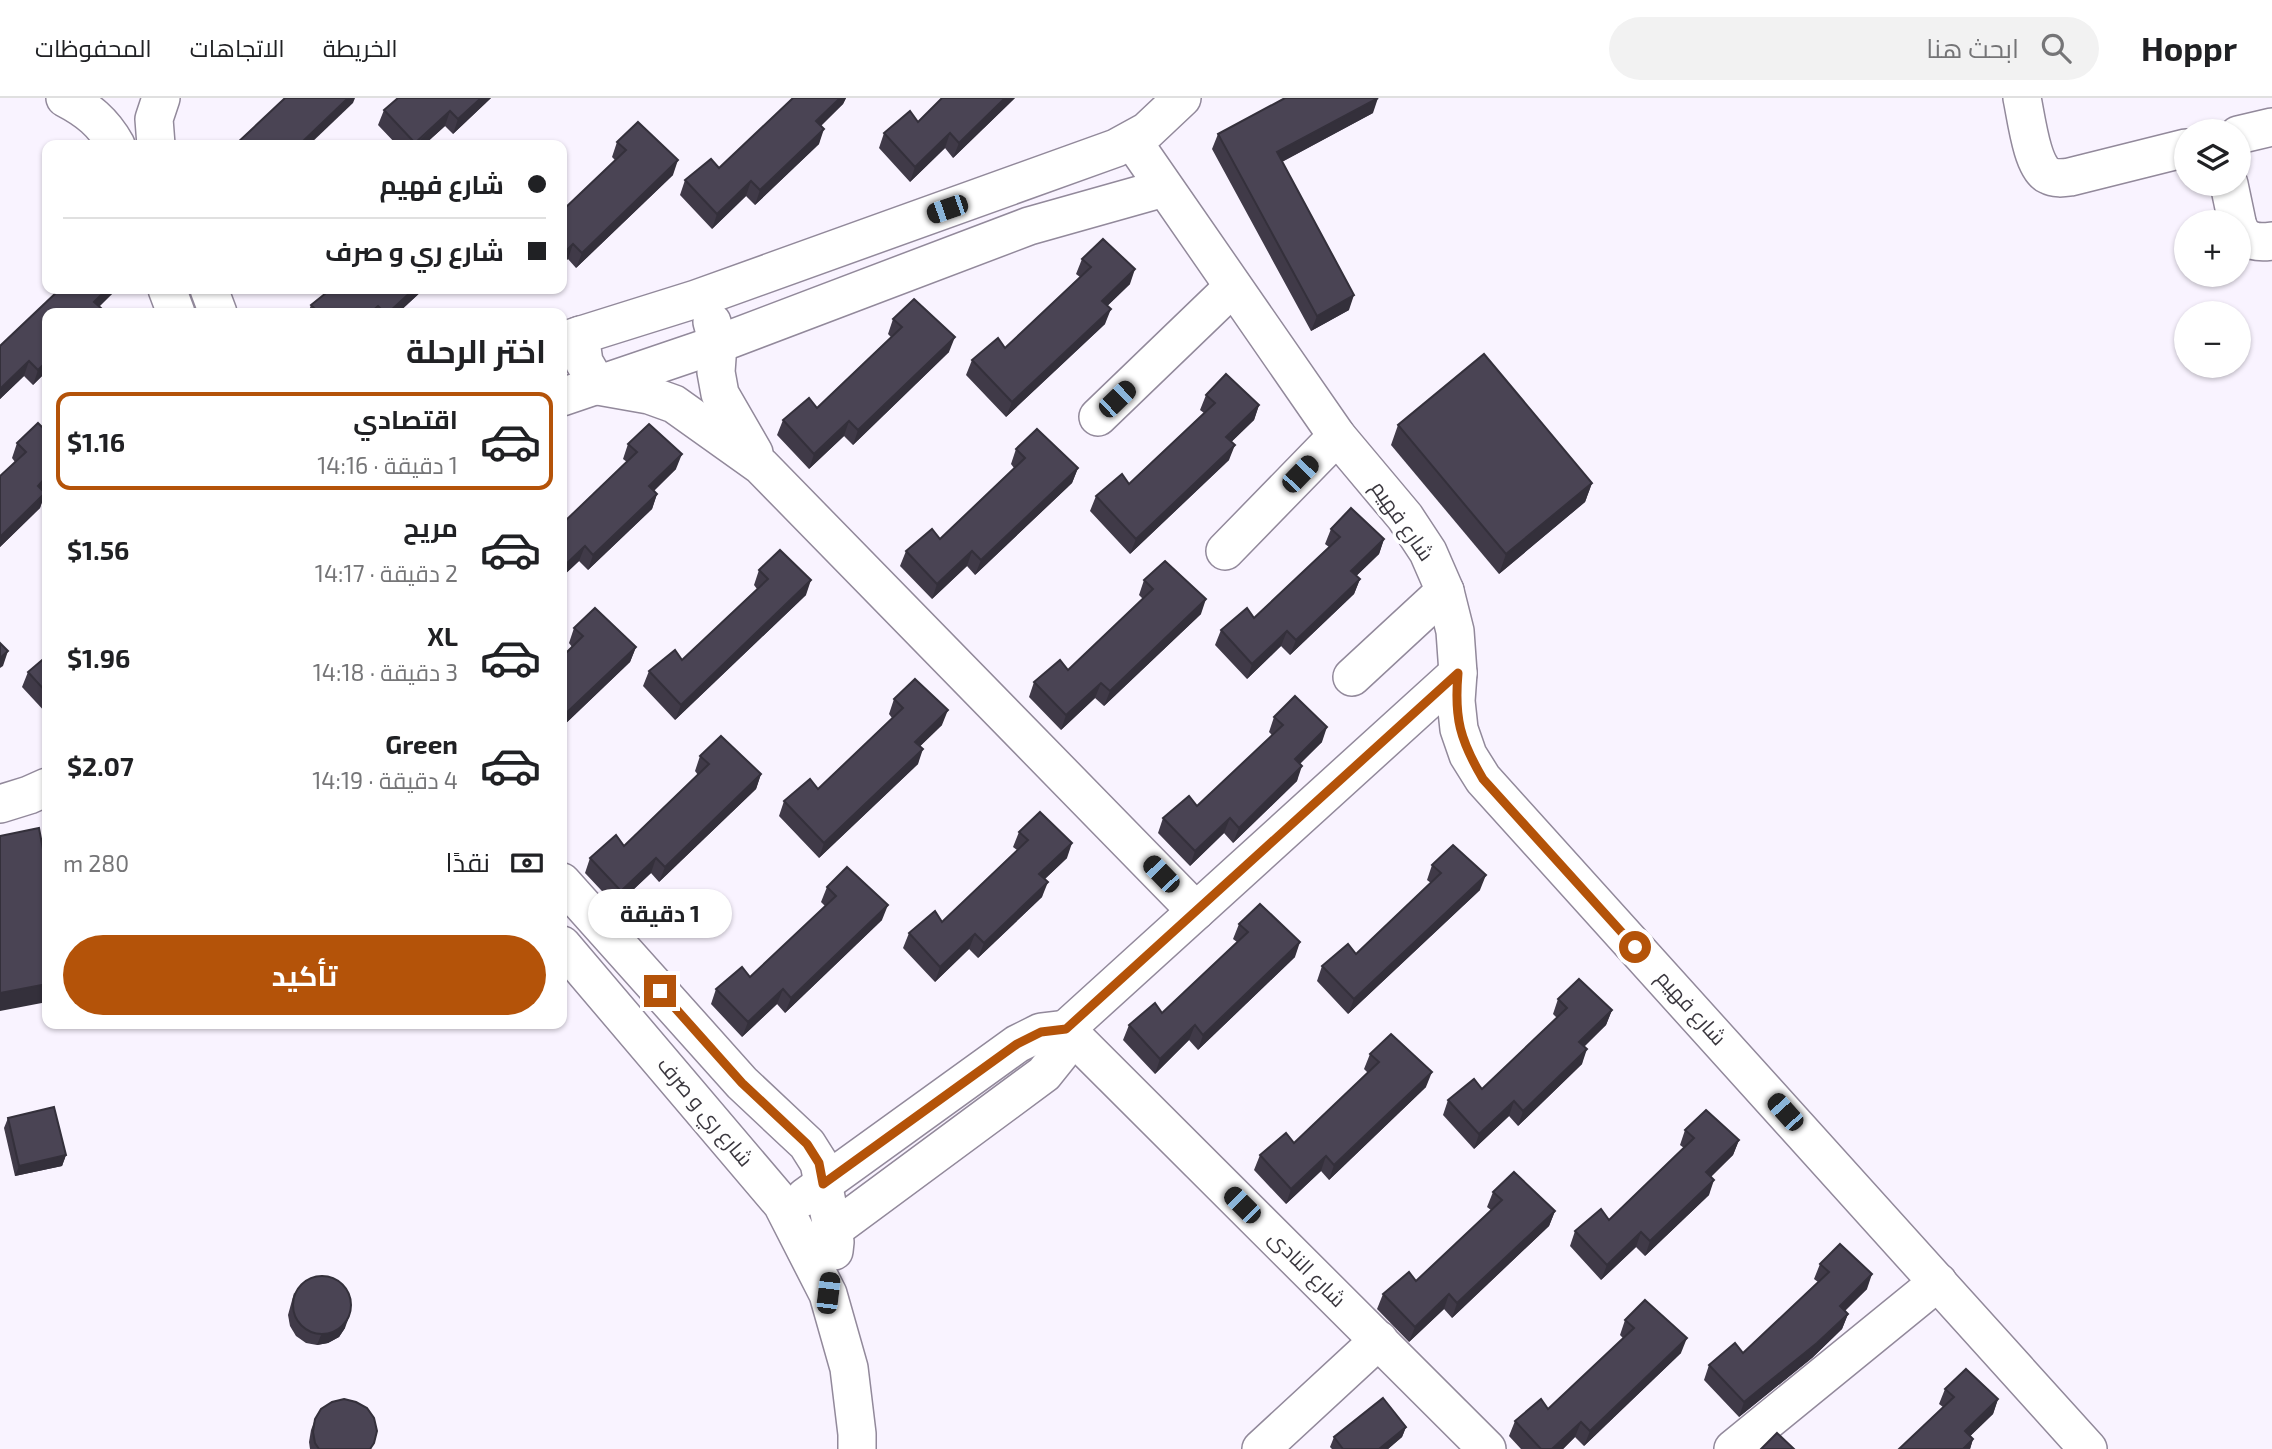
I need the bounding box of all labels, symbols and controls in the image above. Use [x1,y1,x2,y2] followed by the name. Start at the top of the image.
[1609,17,2099,80] search box
[2141,28,2237,68] text: Hoppr
[2037,29,2075,67] icon: search
[1926,32,2019,63] text: ابحث هنا
[35,33,152,62] text: المحفوظات
[190,33,285,62] text: الاتجاهات
[323,33,398,62] text: الخريطة
[2174,119,2251,378] map controls
[2174,119,2251,196] button: layers
[379,168,504,199] text: شارع فهيم
[924,192,971,226] car
[2174,210,2251,287] button: +
[325,235,504,266] text: شارع ري و صرف
[2174,301,2251,378] button: −
[406,331,546,369] text: اختر الرحلة
[1095,377,1140,421] car
[353,403,458,434] text: اقتصادي
[479,410,542,473] icon: car
[67,426,125,457] text: $1.16
[317,451,458,479] text: 1 دقيقة · 14:16
[1278,452,1323,496] car
[1364,475,1440,567] street label: شارع فهيم
[403,511,458,542] text: مريح
[479,518,542,581] icon: car
[67,534,129,565] text: $1.56
[315,559,458,587] text: 2 دقيقة · 14:17
[427,620,458,651] text: XL
[479,626,542,689] icon: car
[67,642,130,673] text: $1.96
[313,658,458,686] text: 3 دقيقة · 14:18
[385,728,458,759] text: Green
[479,734,542,797] icon: car
[67,750,134,781] text: $2.07
[312,766,458,794] text: 4 دقيقة · 14:19
[508,844,546,882] icon: cash
[446,846,490,877] text: نقدًا
[63,849,129,877] text: 280 m
[1139,852,1184,896] car
[588,890,732,938] callout: 1 دقيقة
[620,899,700,927] text: 1 دقيقة
[1619,931,1651,963] route start
[63,935,546,1015] button: تأكيد
[1650,964,1732,1052] street label: شارع فهيم
[644,975,676,1007] route end
[649,1051,759,1174] street label: شارع ري و صرف
[1764,1089,1807,1135] car
[1220,1183,1265,1227] car
[1262,1224,1352,1314] street label: شارع النادى
[816,1271,841,1315] car

